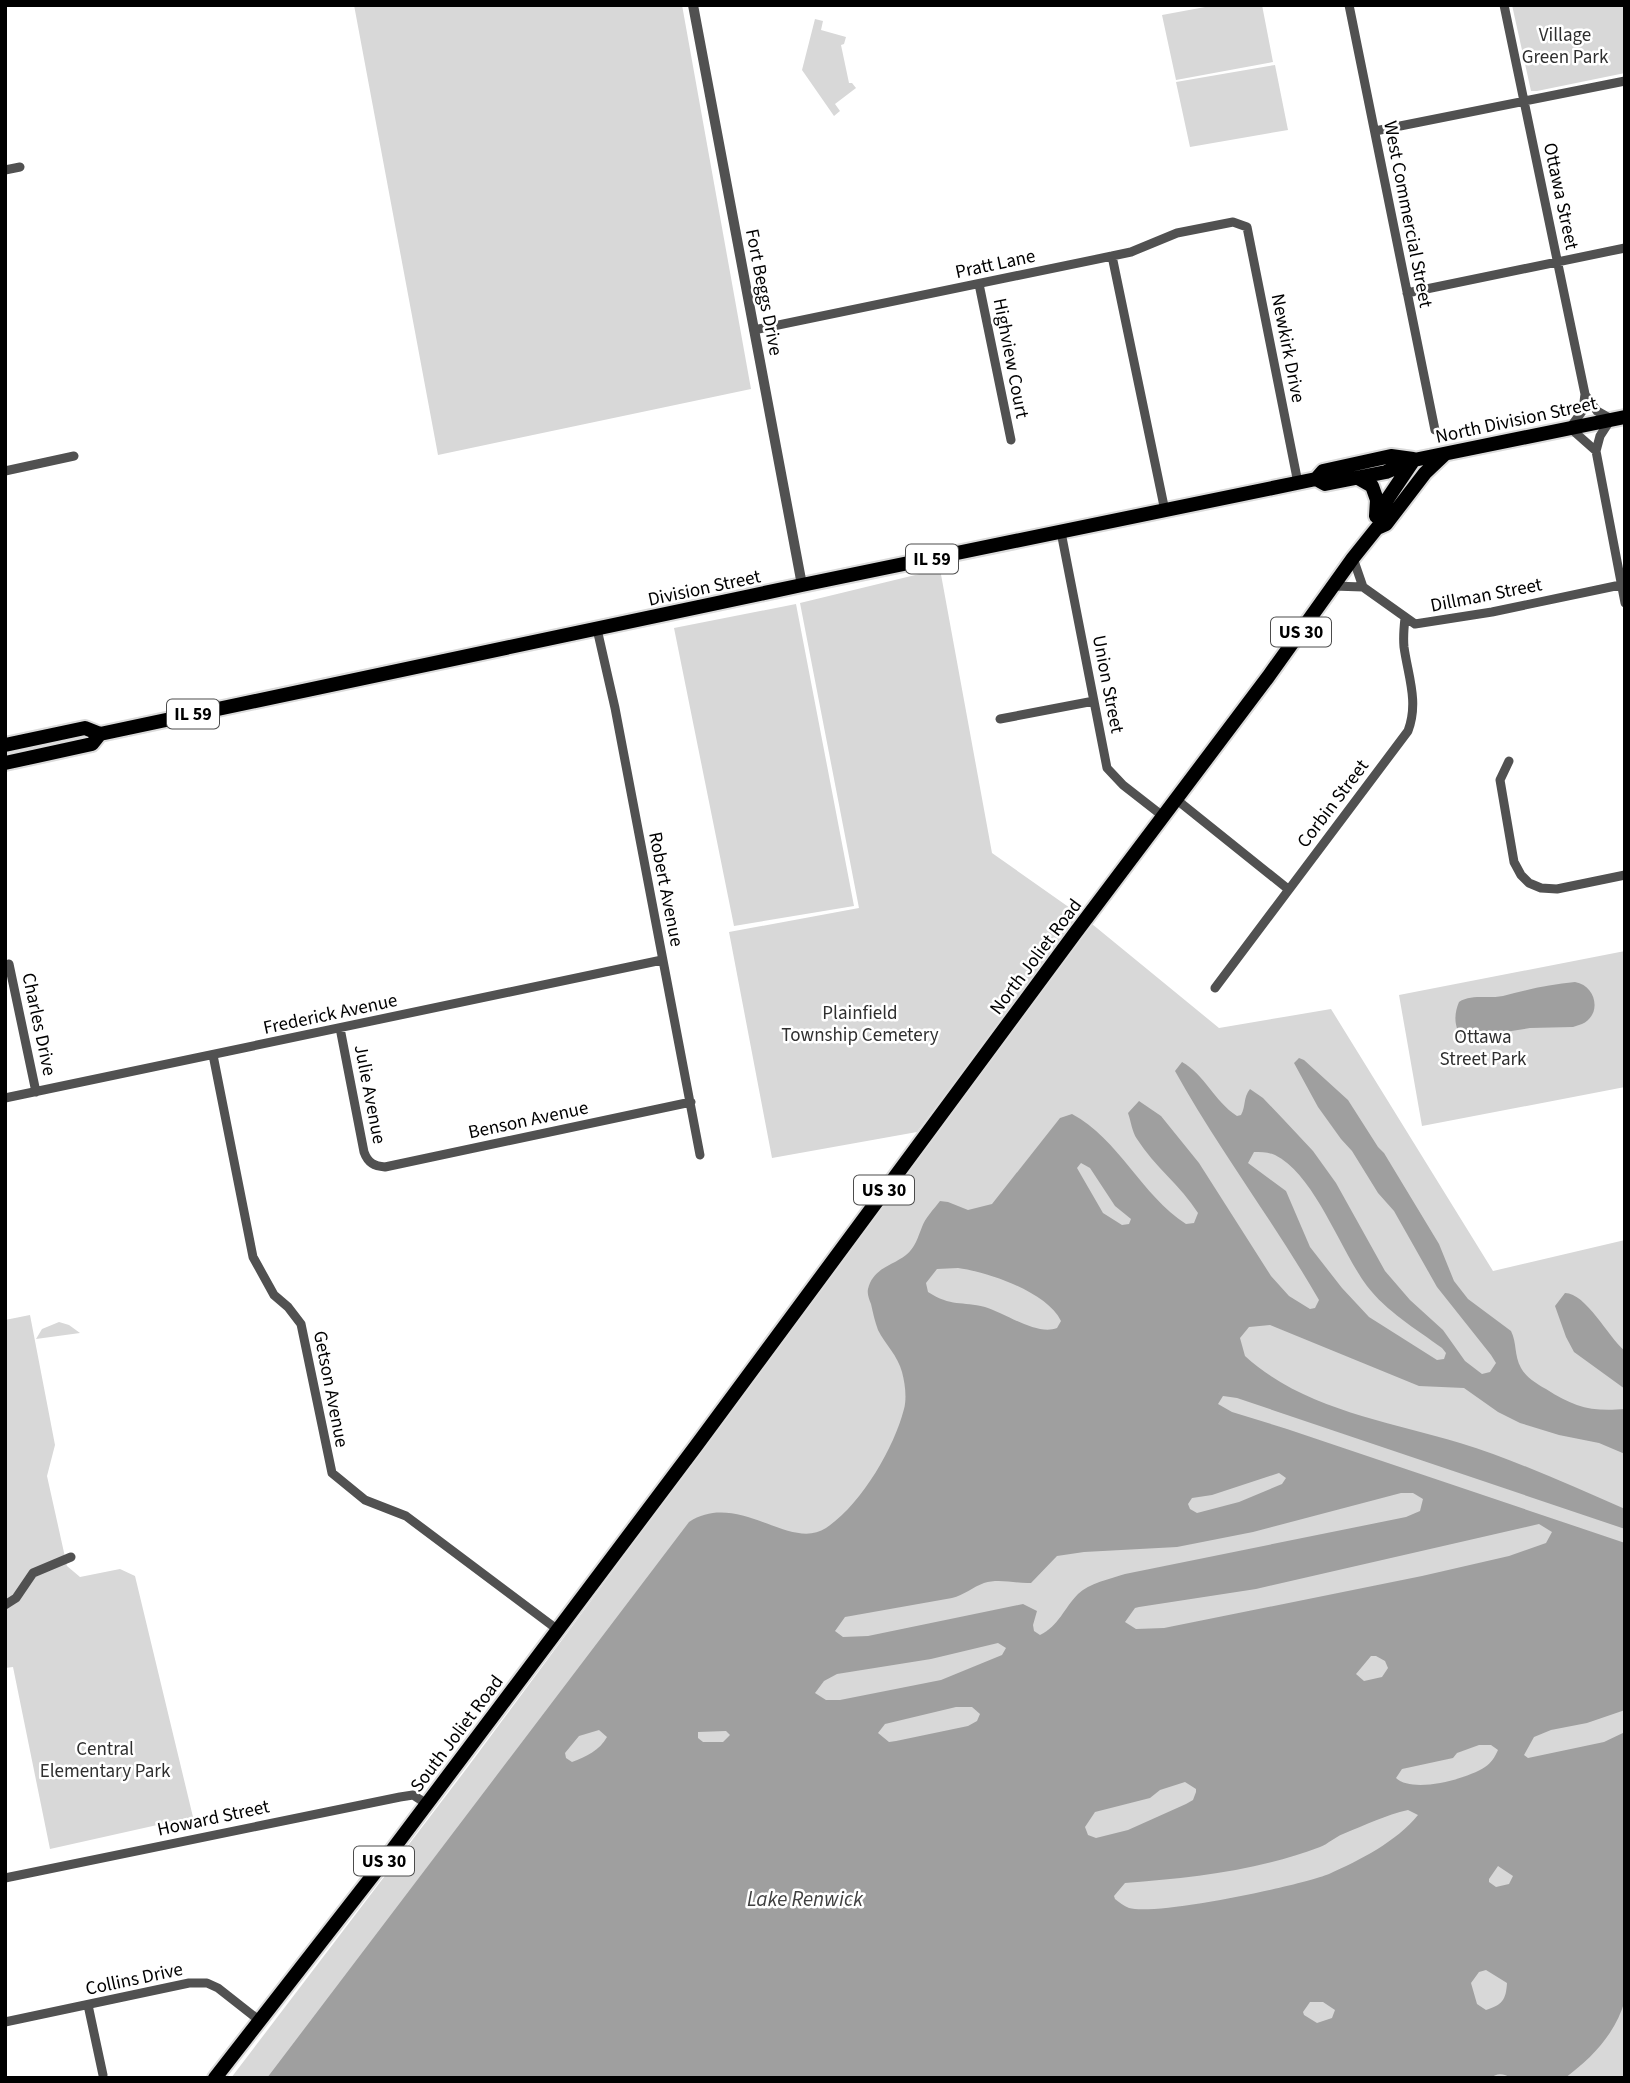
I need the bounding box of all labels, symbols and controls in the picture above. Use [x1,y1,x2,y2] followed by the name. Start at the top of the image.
[1522,22,1609,71] park label: Village Green Park
[1376,119,1439,311] street label: West Commercial Street
[1536,140,1585,253] street label: Ottawa Street
[738,227,789,358] street label: Fort Beggs Drive
[953,243,1038,286] street label: Pratt Lane
[1264,291,1311,405] street label: Newkirk Drive
[986,296,1036,421] street label: Highview Court
[1433,390,1600,451] street label: North Division Street
[906,544,958,574] road number: IL 59
[645,563,764,614] street label: Division Street
[1428,571,1545,620] street label: Dillman Street
[1271,618,1331,646] road number: US 30
[1085,633,1130,736] street label: Union Street
[167,700,219,728] road number: IL 59
[1291,754,1376,854] street label: Corbin Street
[641,830,690,949] street label: Robert Avenue
[984,893,1089,1020] street label: North Joliet Road
[14,970,63,1078] street label: Charles Drive
[261,987,400,1042] street label: Frederick Avenue
[781,1000,939,1049] park label: Plainfield Township Cemetery
[1440,1024,1527,1073] park label: Ottawa Street Park
[347,1042,392,1146] street label: Julie Avenue
[466,1095,591,1146] street label: Benson Avenue
[854,1176,914,1204] road number: US 30
[306,1329,355,1450] street label: Getson Avenue
[404,1670,510,1798] street label: South Joliet Road
[40,1736,171,1785] park label: Central Elementary Park
[155,1793,272,1844] street label: Howard Street
[354,1846,414,1875] road number: US 30
[747,1884,864,1914] water label: Lake Renwick
[83,1956,185,2003] street label: Collins Drive

